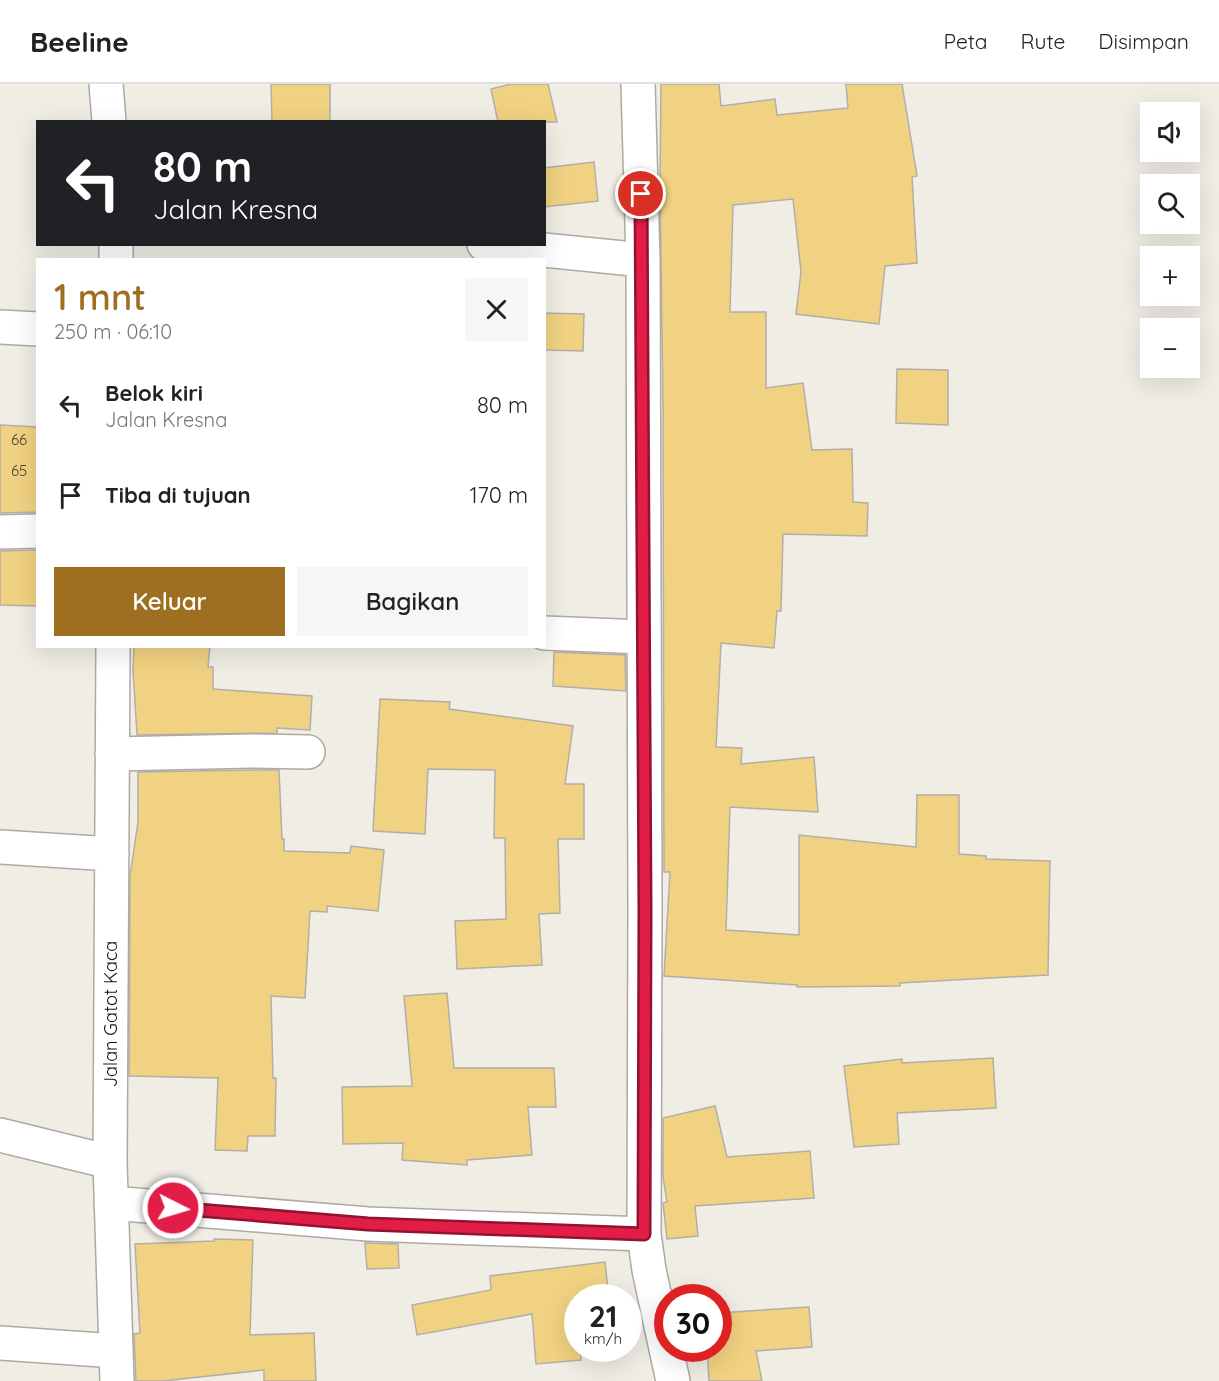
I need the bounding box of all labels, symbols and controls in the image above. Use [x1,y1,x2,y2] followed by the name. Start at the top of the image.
[30,24,129,59] text: Beeline
[944,28,988,54] text: Peta
[1021,28,1065,54] text: Rute
[1098,28,1189,54] text: Disimpan
[1140,102,1200,378] map controls
[1140,102,1200,162] button: sound
[153,140,252,193] text: 80 m
[54,144,132,222] icon: left
[615,168,666,219] pin
[1140,174,1200,234] button: search
[624,177,657,210] icon: arrive
[153,192,318,226] text: Jalan Kresna
[1140,246,1200,306] button: +
[54,274,146,319] text: 1 mnt
[465,278,528,341] button: close
[1140,318,1200,378] button: −
[54,319,172,344] text: 250 m · 06:10
[105,379,203,407] text: Belok kiri
[54,389,87,422] icon: left
[477,391,528,419] text: 80 m
[105,407,227,432] text: Jalan Kresna
[11,430,27,449] house number: 66
[11,461,27,480] house number: 65
[54,479,87,512] icon: arrive
[105,481,251,509] text: Tiba di tujuan
[469,481,528,509] text: 170 m
[54,567,285,636] button: Keluar
[297,567,528,636] button: Bagikan
[99,941,122,1087] street label: Jalan Gatot Kaca
[141,1176,205,1240] position arrow
[654,1284,732,1362] speed limit sign: 30
[589,1297,617,1335] text: 21
[584,1329,622,1348] text: km/h

